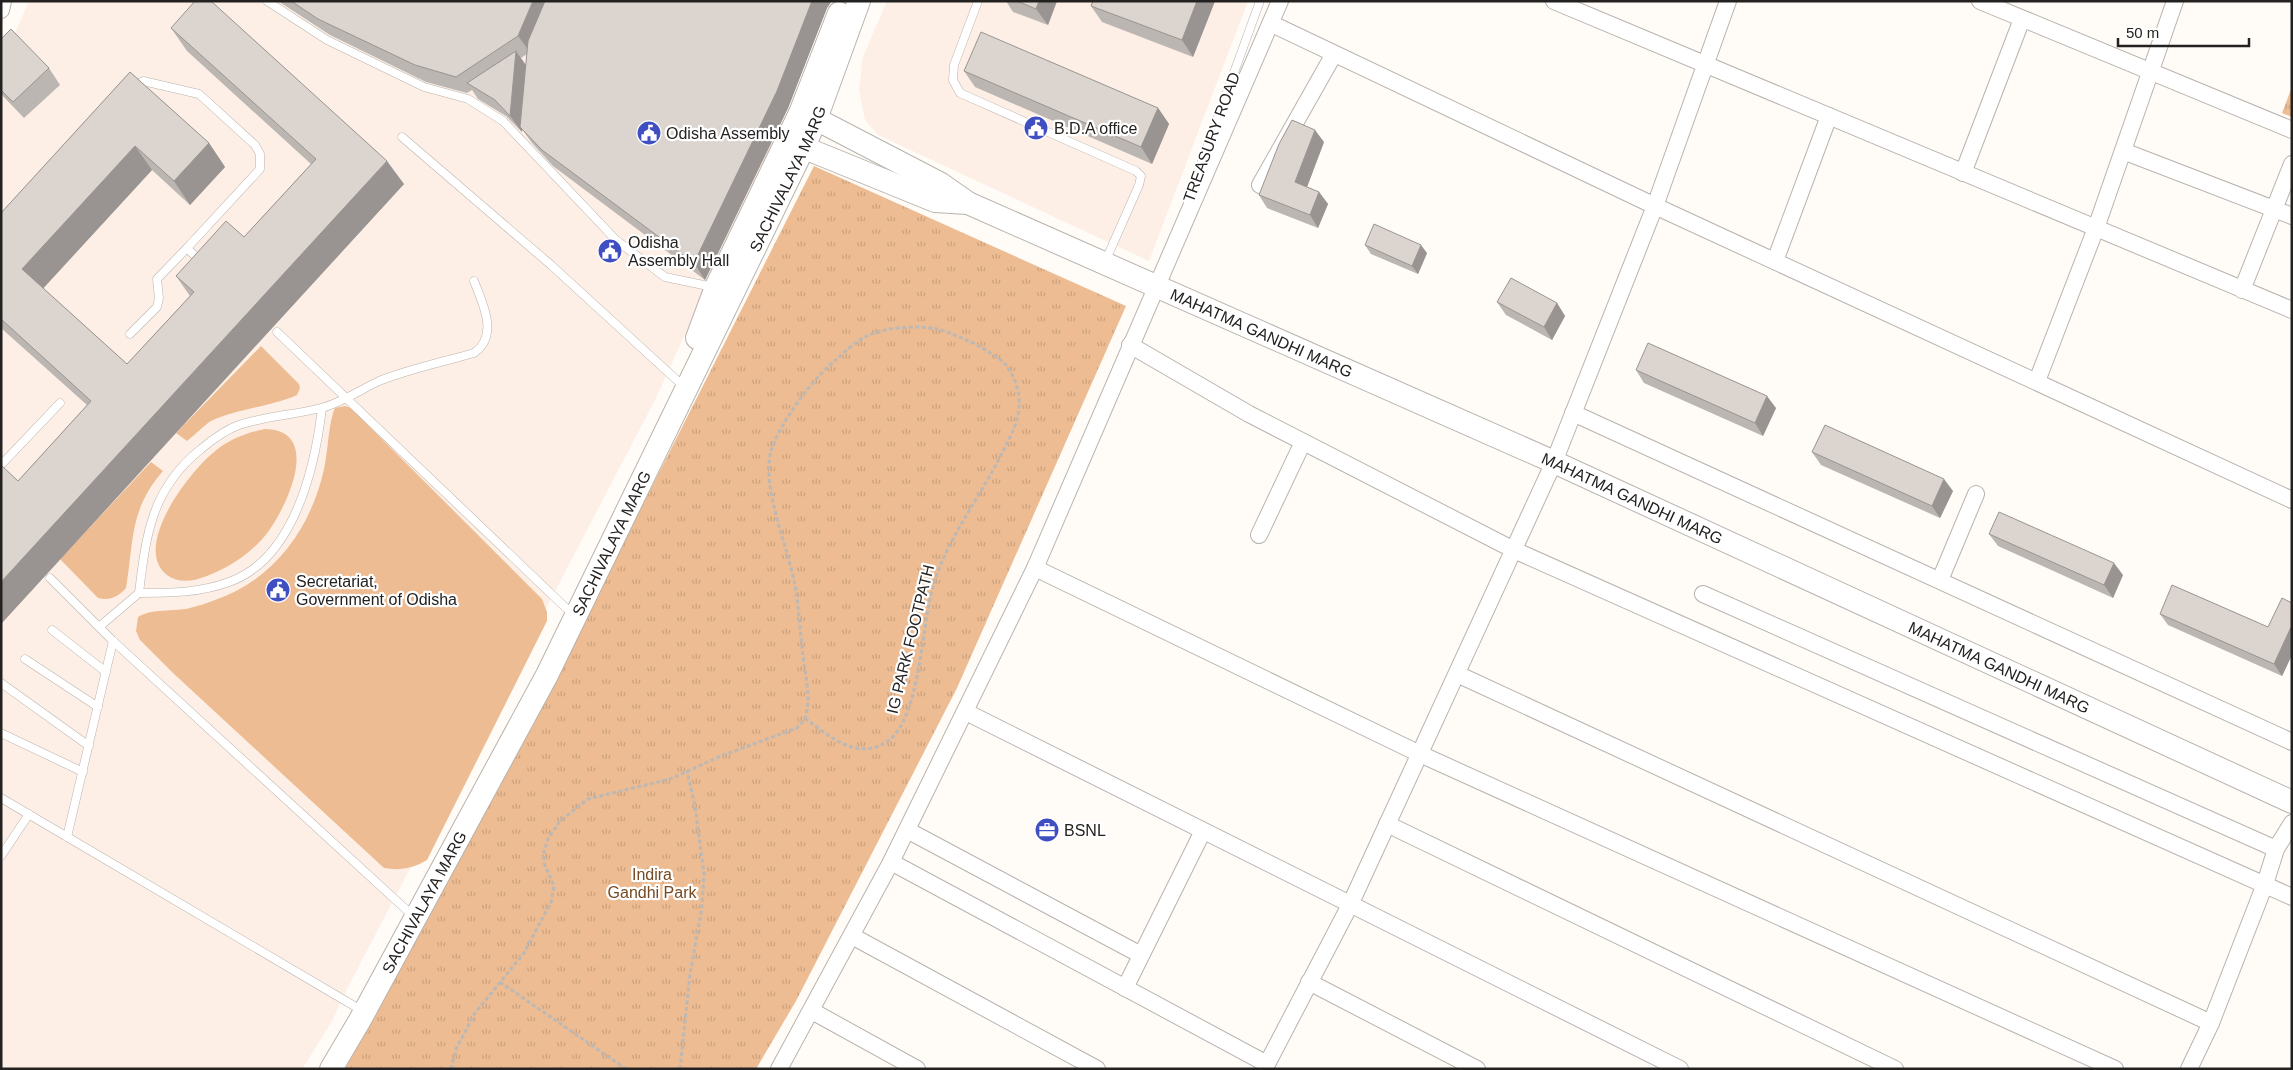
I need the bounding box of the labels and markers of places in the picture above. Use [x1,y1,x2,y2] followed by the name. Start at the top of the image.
[1023,115,1049,141] public building icon: B.D.A office
[636,120,662,146] public building icon: Odisha Assembly
[1054,120,1137,137] place label: B.D.A office
[666,125,790,142] place label: Odisha Assembly
[628,234,729,269] place label: Odisha Assembly Hall
[597,238,623,264] public building icon: Odisha Assembly Hall
[296,573,457,608] place label: Secretariat, Government of Odisha
[265,577,291,603] public building icon: Secretariat, Government of Odisha
[1034,817,1060,843] office icon: BSNL
[1064,822,1106,839] place label: BSNL

